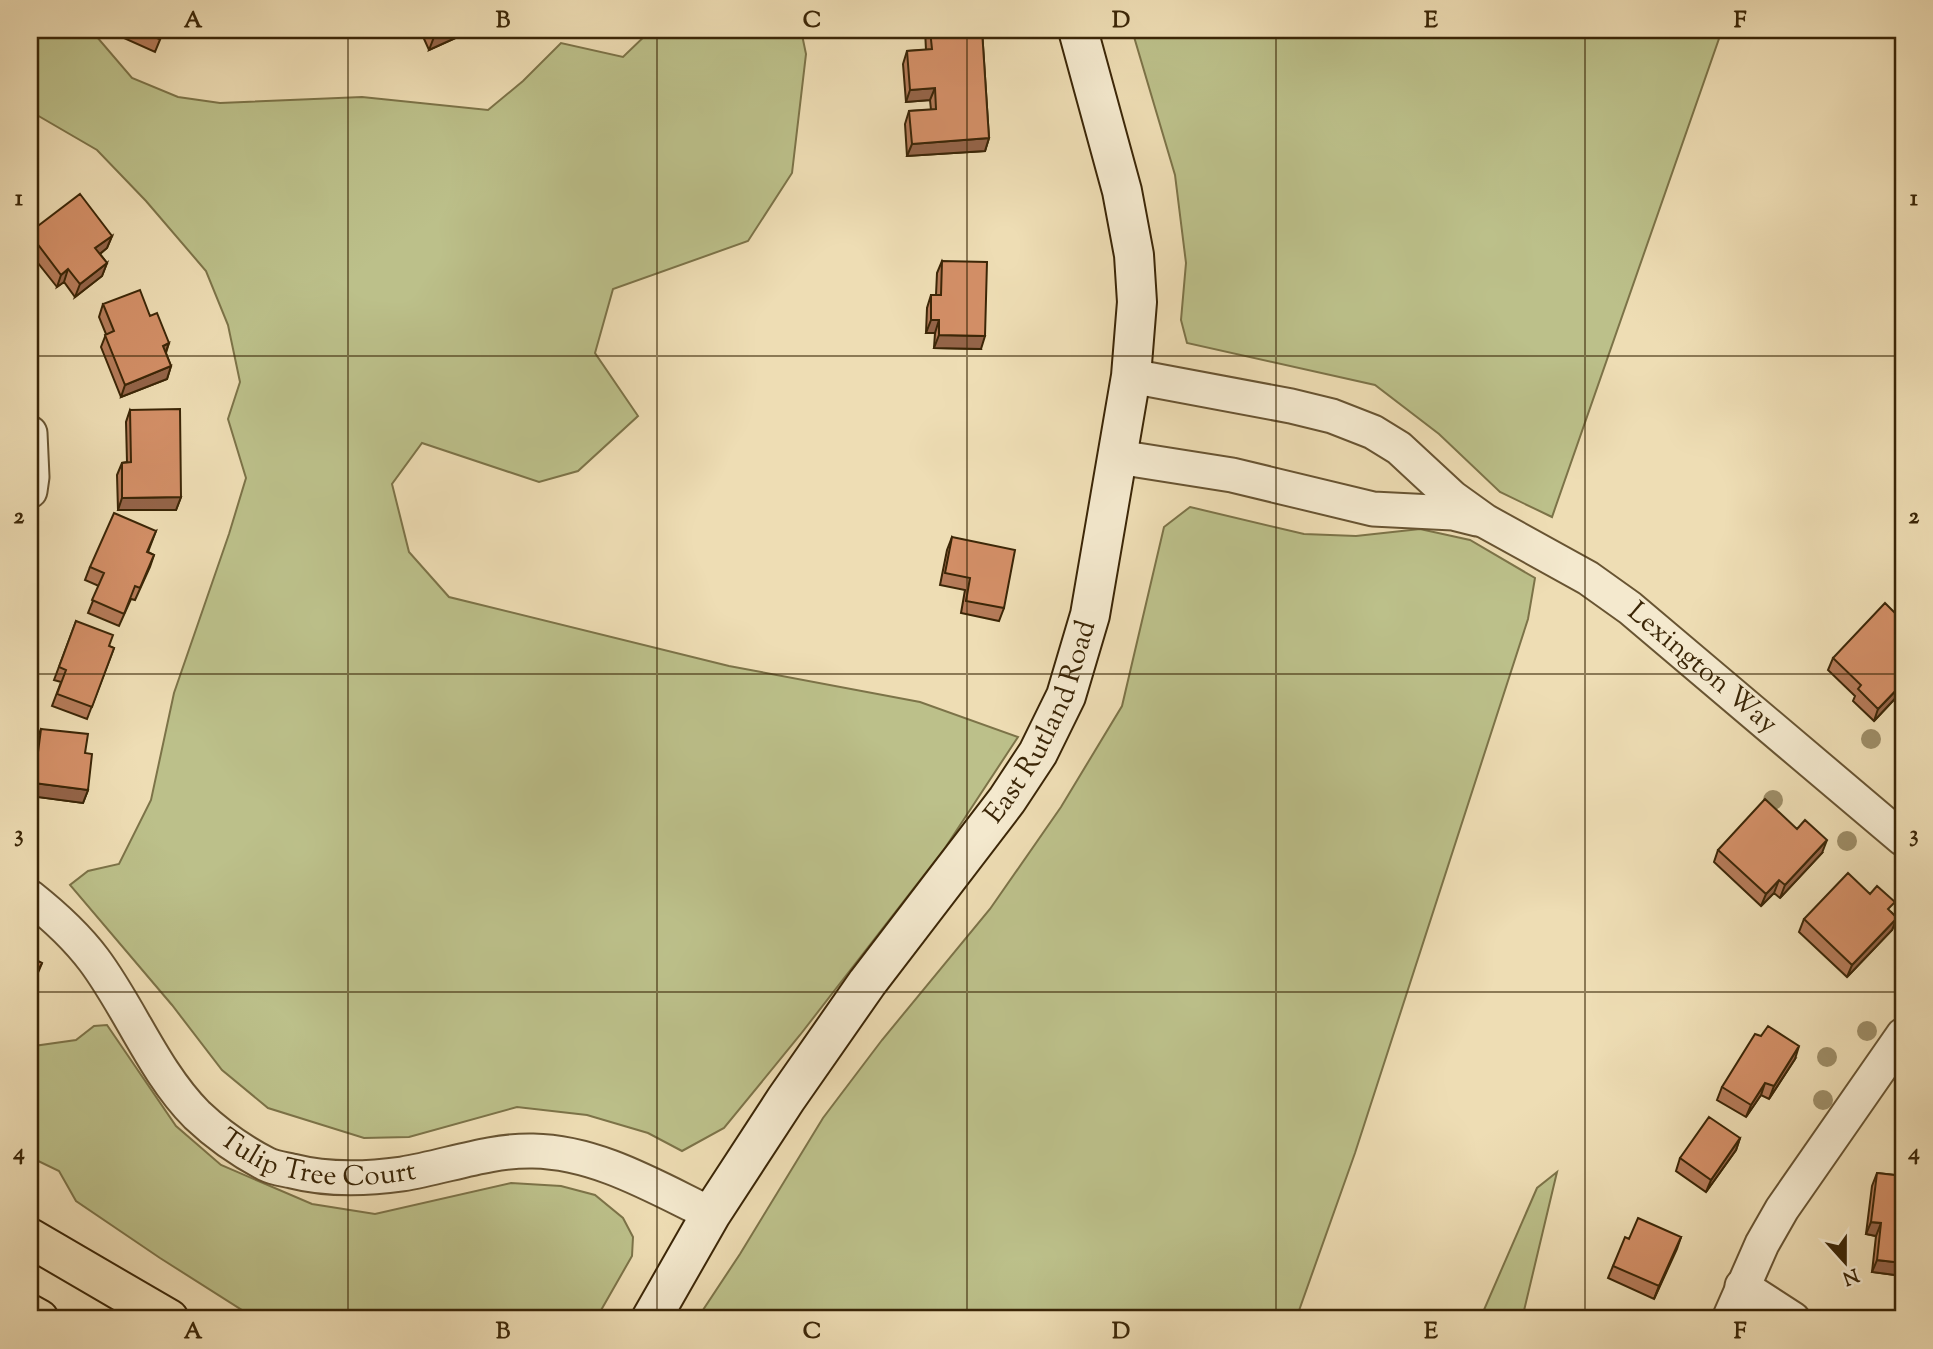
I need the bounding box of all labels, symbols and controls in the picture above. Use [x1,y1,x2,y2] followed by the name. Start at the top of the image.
[184,5,203,38] text: A
[496,5,511,38] text: B
[803,5,821,38] text: C
[1112,5,1130,38] text: D
[1424,5,1438,38] text: E
[1734,5,1747,38] text: F
[15,183,23,216] text: 1
[1910,183,1918,216] text: 1
[14,501,25,534] text: 2
[1909,501,1920,534] text: 2
[1618,593,1786,744] street label: Lexington Way
[975,616,1107,833] street label: East Rutland Road
[14,819,24,852] text: 3
[1909,819,1919,852] text: 3
[210,1120,420,1198] street label: Tulip Tree Court
[12,1137,25,1170] text: 4
[1907,1137,1920,1170] text: 4
[1811,1226,1881,1296] north arrow
[1838,1260,1862,1291] text: N
[184,1316,203,1349] text: A
[496,1316,511,1349] text: B
[803,1316,821,1349] text: C
[1112,1316,1130,1349] text: D
[1424,1316,1438,1349] text: E
[1734,1316,1747,1349] text: F

